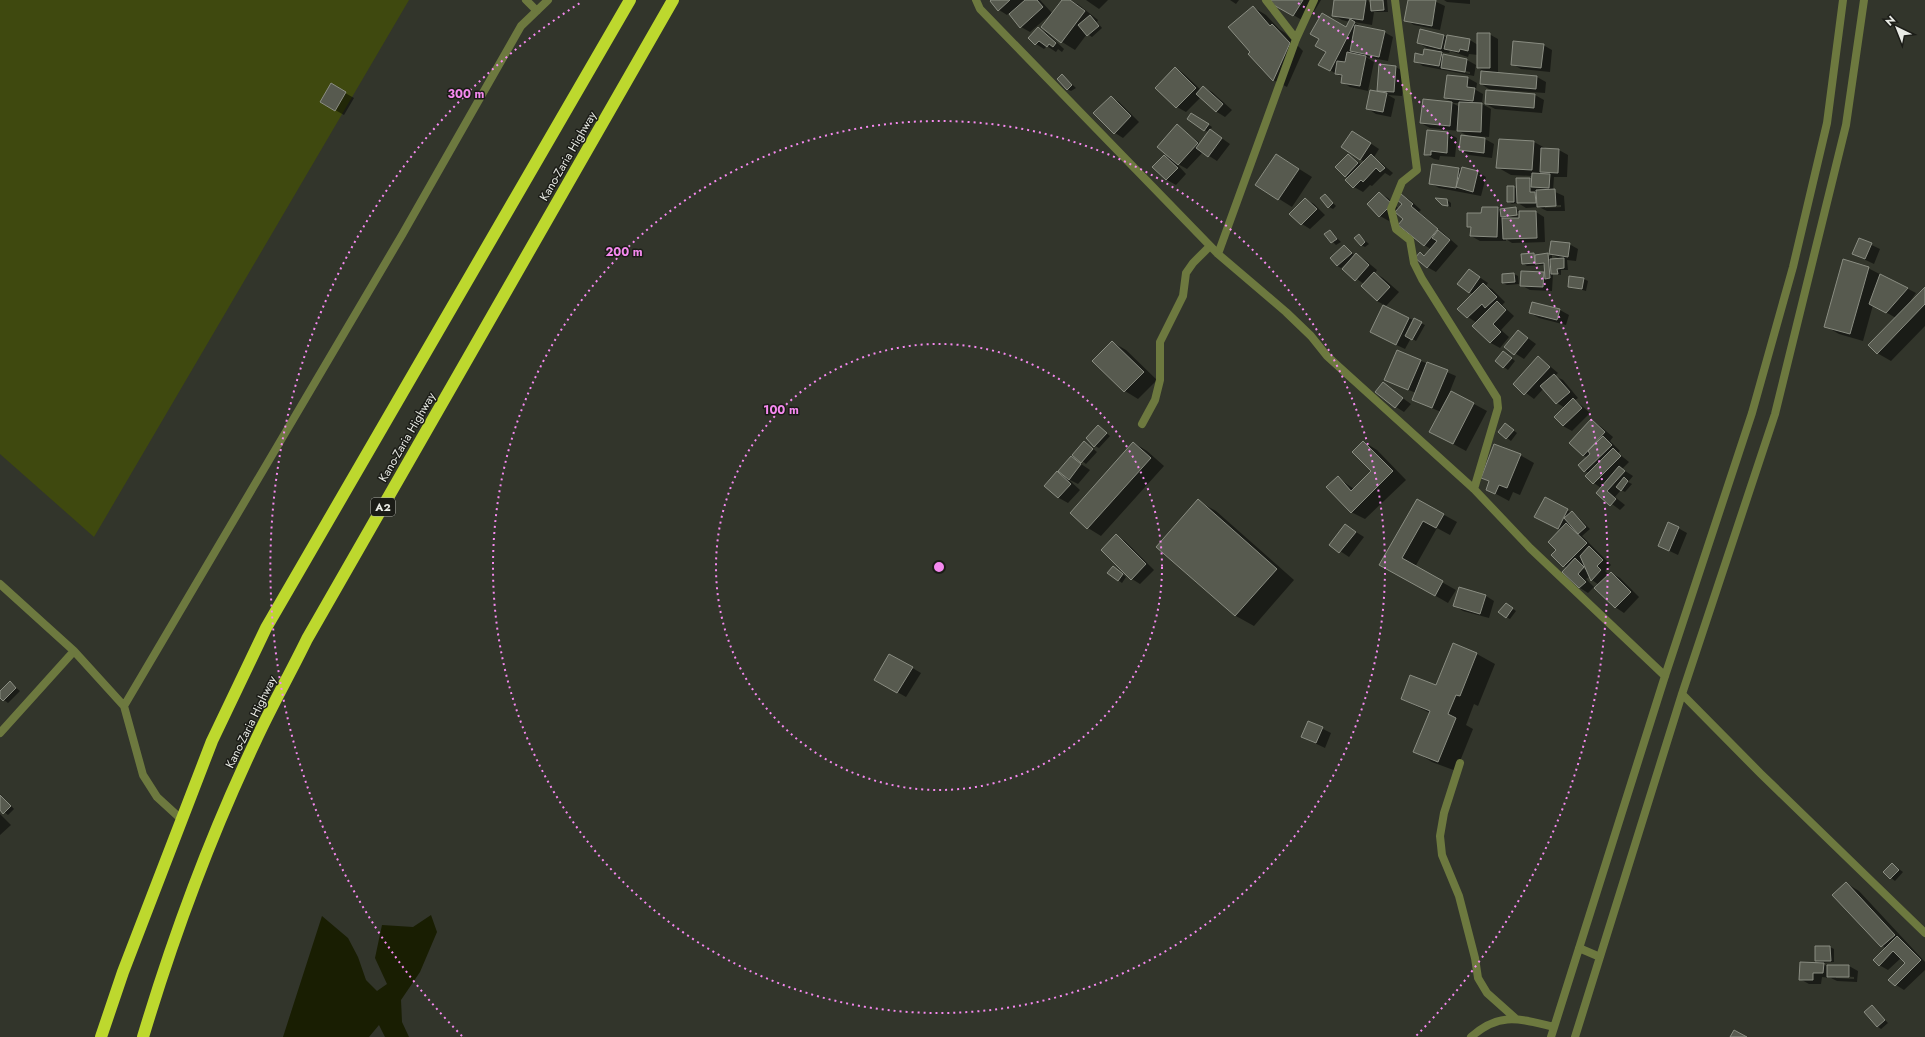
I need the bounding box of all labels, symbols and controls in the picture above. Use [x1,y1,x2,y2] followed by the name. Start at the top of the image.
[1877,8,1917,48] north arrow
[1882,12,1899,30] text: N
[448,85,485,103] text: 300 m
[535,107,601,204] street label: Kano-Zaria Highway
[605,243,643,261] text: 200 m
[374,388,440,485] street label: Kano-Zaria Highway
[763,401,799,419] text: 100 m
[371,498,395,516] road number: A2
[932,560,946,574] centre of rings
[221,672,281,771] street label: Kano-Zaria Highway

